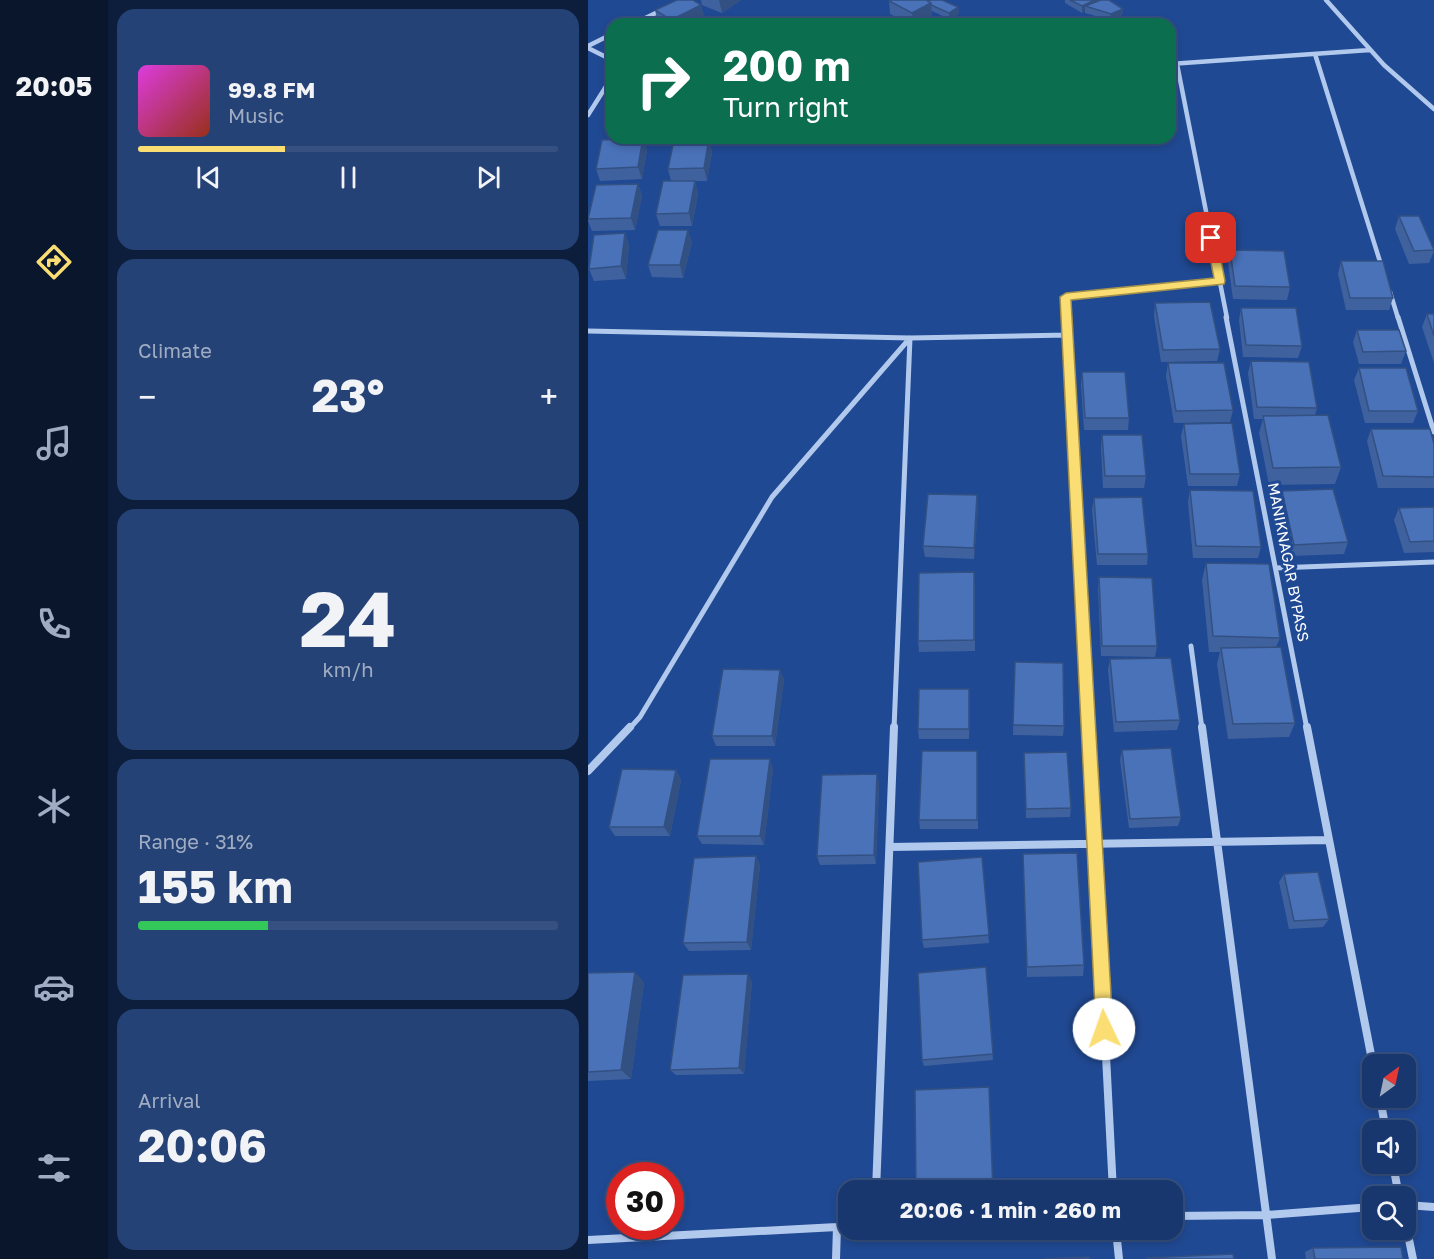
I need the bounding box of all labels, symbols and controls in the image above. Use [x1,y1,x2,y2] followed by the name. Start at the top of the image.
[723,40,850,90] text: 200 m
[624,42,702,120] icon: right
[16,70,92,102] text: 20:05
[228,76,315,103] text: 99.8 FM
[723,91,849,123] text: Turn right
[228,103,284,127] text: Music
[192,161,225,194] icon: previous
[332,161,365,194] icon: pause
[472,161,505,194] icon: next
[1185,212,1236,263] pin
[1194,221,1227,254] icon: arrive
[33,241,75,283] icon: directions
[138,338,212,362] text: Climate
[312,368,384,422] text: 23°
[138,377,156,416] text: −
[540,377,558,416] text: +
[33,422,75,464] icon: music
[1265,481,1313,643] street label: MANIKNAGAR BYPASS
[300,571,396,664] text: 24
[33,603,75,645] icon: phone
[323,657,373,681] text: km/h
[33,785,75,827] icon: climate
[138,829,253,853] text: Range · 31%
[138,859,293,913] text: 155 km
[33,966,75,1008] icon: car
[1072,997,1136,1061] position arrow
[1362,1054,1416,1108] north arrow
[1362,1054,1416,1240] map controls
[138,1088,201,1112] text: Arrival
[138,1118,267,1172] text: 20:06
[1362,1120,1416,1174] button: sound
[33,1147,75,1189] icon: filters
[606,1162,684,1240] speed limit sign: 30
[1362,1186,1416,1240] button: search
[900,1196,1121,1223] text: 20:06 · 1 min · 260 m

